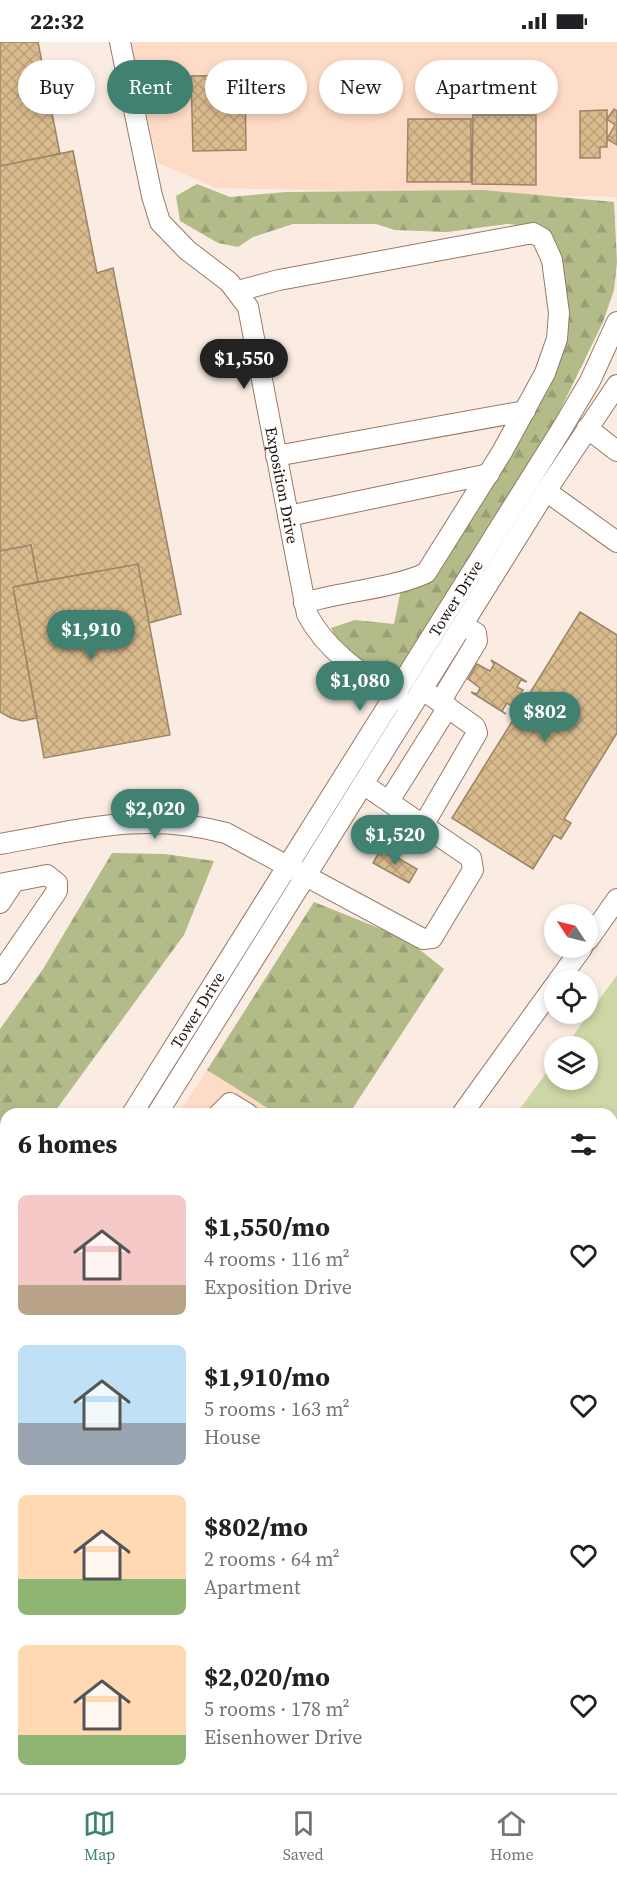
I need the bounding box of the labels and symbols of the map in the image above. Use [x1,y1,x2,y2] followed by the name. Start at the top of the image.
[195,339,293,390] pin: $1,550
[260,425,304,545] street label: Exposition Drive
[423,556,488,641] street label: Tower Drive
[42,610,140,661] pin: $1,910
[311,661,409,712] pin: $1,080
[509,692,581,743] pin: $802
[106,789,204,840] pin: $2,020
[346,815,444,866] pin: $1,520
[544,904,598,958] north arrow
[165,967,230,1052] street label: Tower Drive

